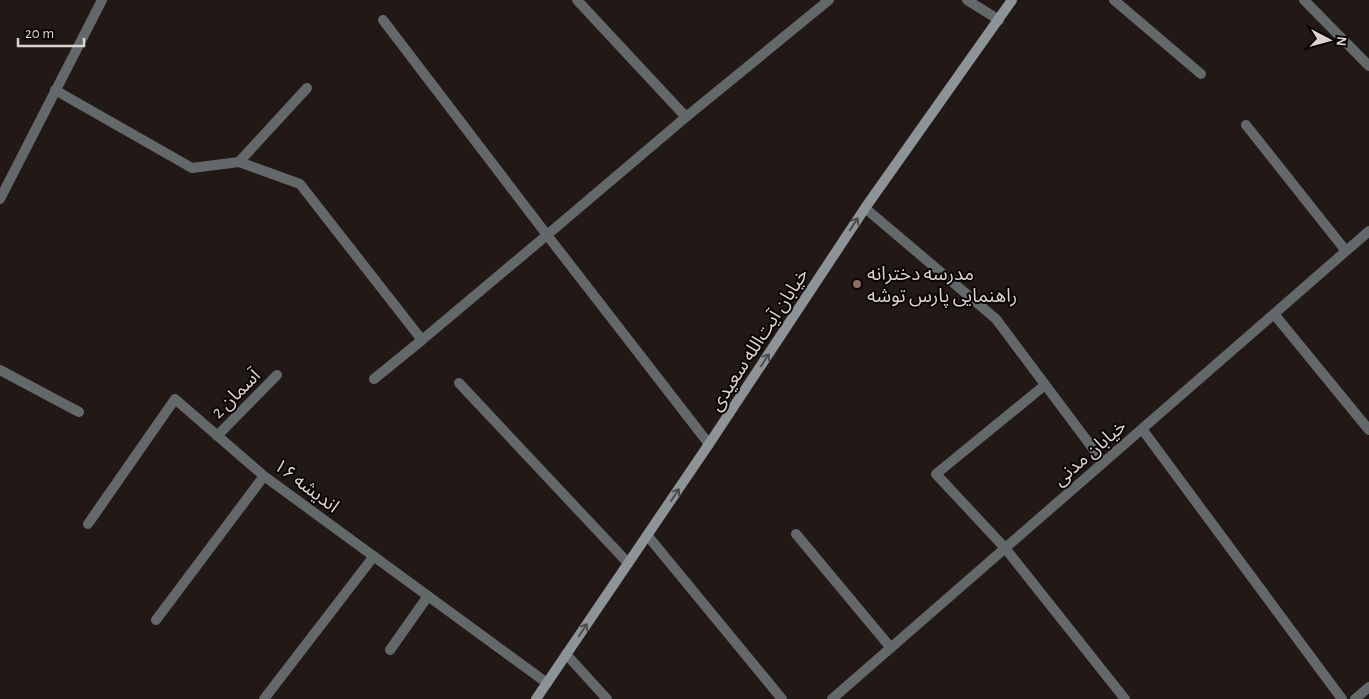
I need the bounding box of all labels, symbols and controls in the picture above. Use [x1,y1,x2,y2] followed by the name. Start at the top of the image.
[18,15,84,47] scale bar
[1304,15,1354,65] north arrow
[25,26,54,41] text: 20 m
[1333,36,1348,47] text: N
[849,218,859,232] one-way arrow
[705,264,812,414] street label: خیابان آیت‌الله سعیدی
[867,265,1017,308] place label: مدرسه دخترانه راهنمایی پارس توشه
[851,278,863,290] marker: مدرسه دخترانه راهنمایی پارس توشه
[760,354,770,368] one-way arrow
[207,364,265,422] street label: آسمان 2
[1050,417,1131,491] street label: خیابان مدنی
[270,456,342,517] street label: اندیشه ۱۶
[670,489,680,503] one-way arrow
[578,623,588,637] one-way arrow

